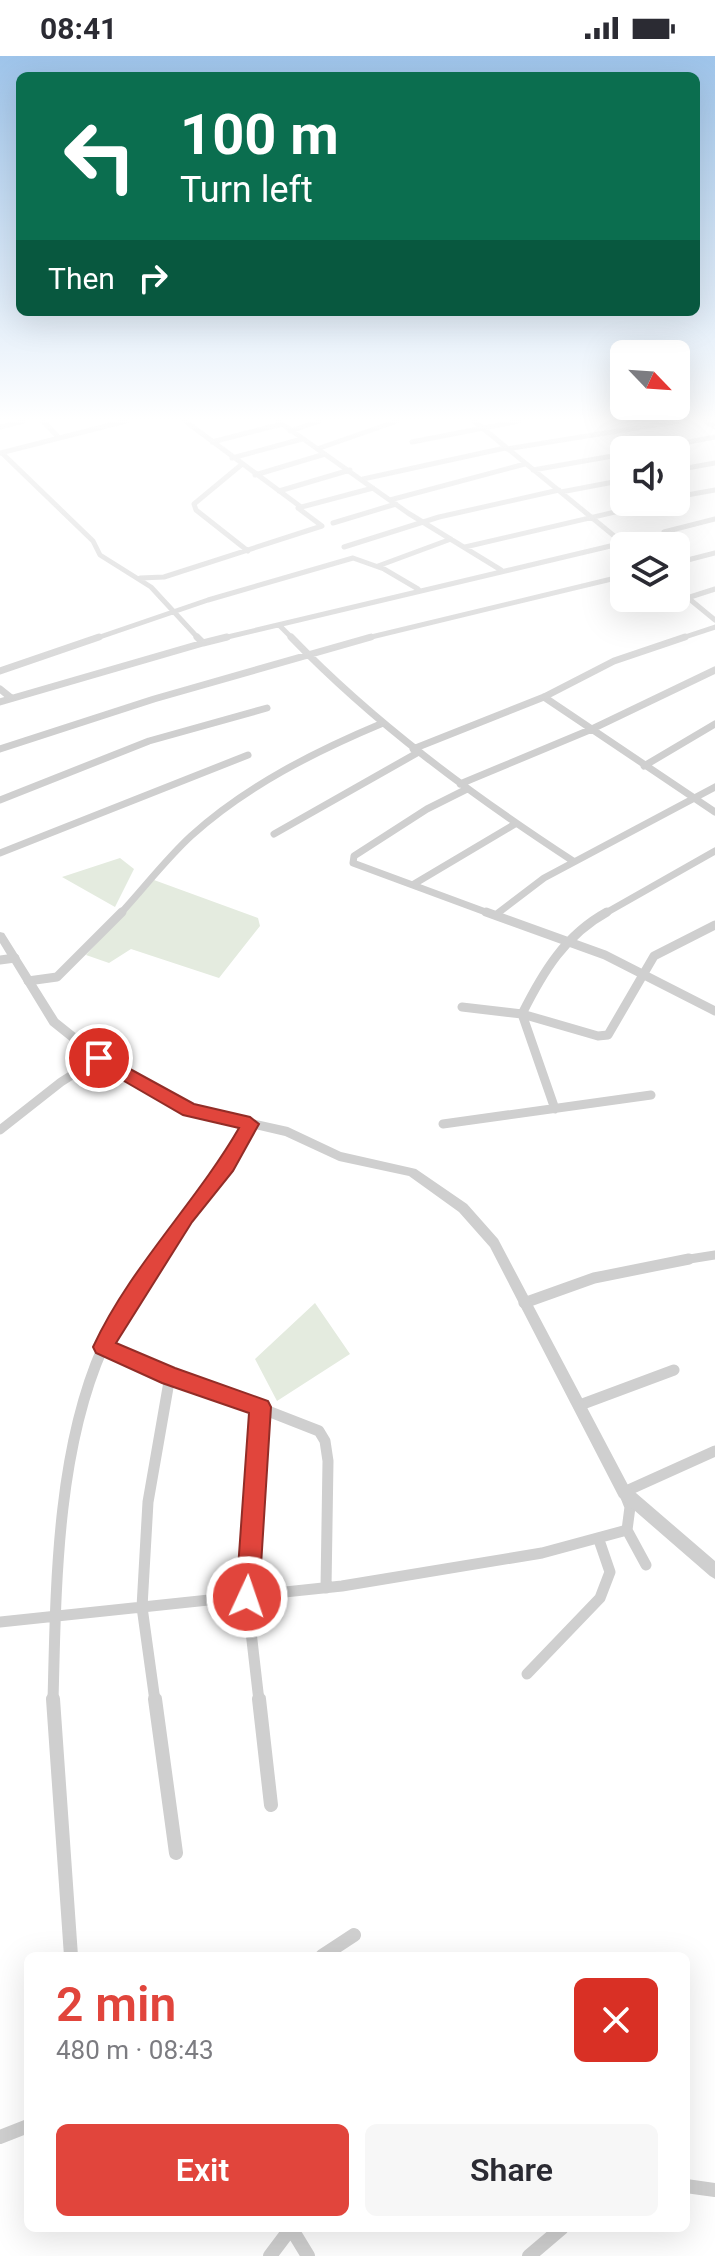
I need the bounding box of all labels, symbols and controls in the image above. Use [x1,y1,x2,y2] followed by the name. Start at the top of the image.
[40,11,117,46] text: 08:41
[180,102,339,168] text: 100 m
[48,104,152,208] icon: left
[180,169,313,211] text: Turn left
[131,256,175,300] icon: right
[48,261,115,296] text: Then
[610,340,690,420] north arrow
[610,340,690,612] map controls
[610,436,690,516] button: sound
[610,532,690,612] button: layers
[65,1024,133,1092] pin
[77,1036,121,1080] icon: arrive
[205,1555,289,1639] position arrow
[56,1976,176,2033] text: 2 min
[574,1978,658,2062] button: close
[56,2035,214,2065] text: 480 m · 08:43
[56,2124,349,2216] button: Exit
[365,2124,658,2216] button: Share

